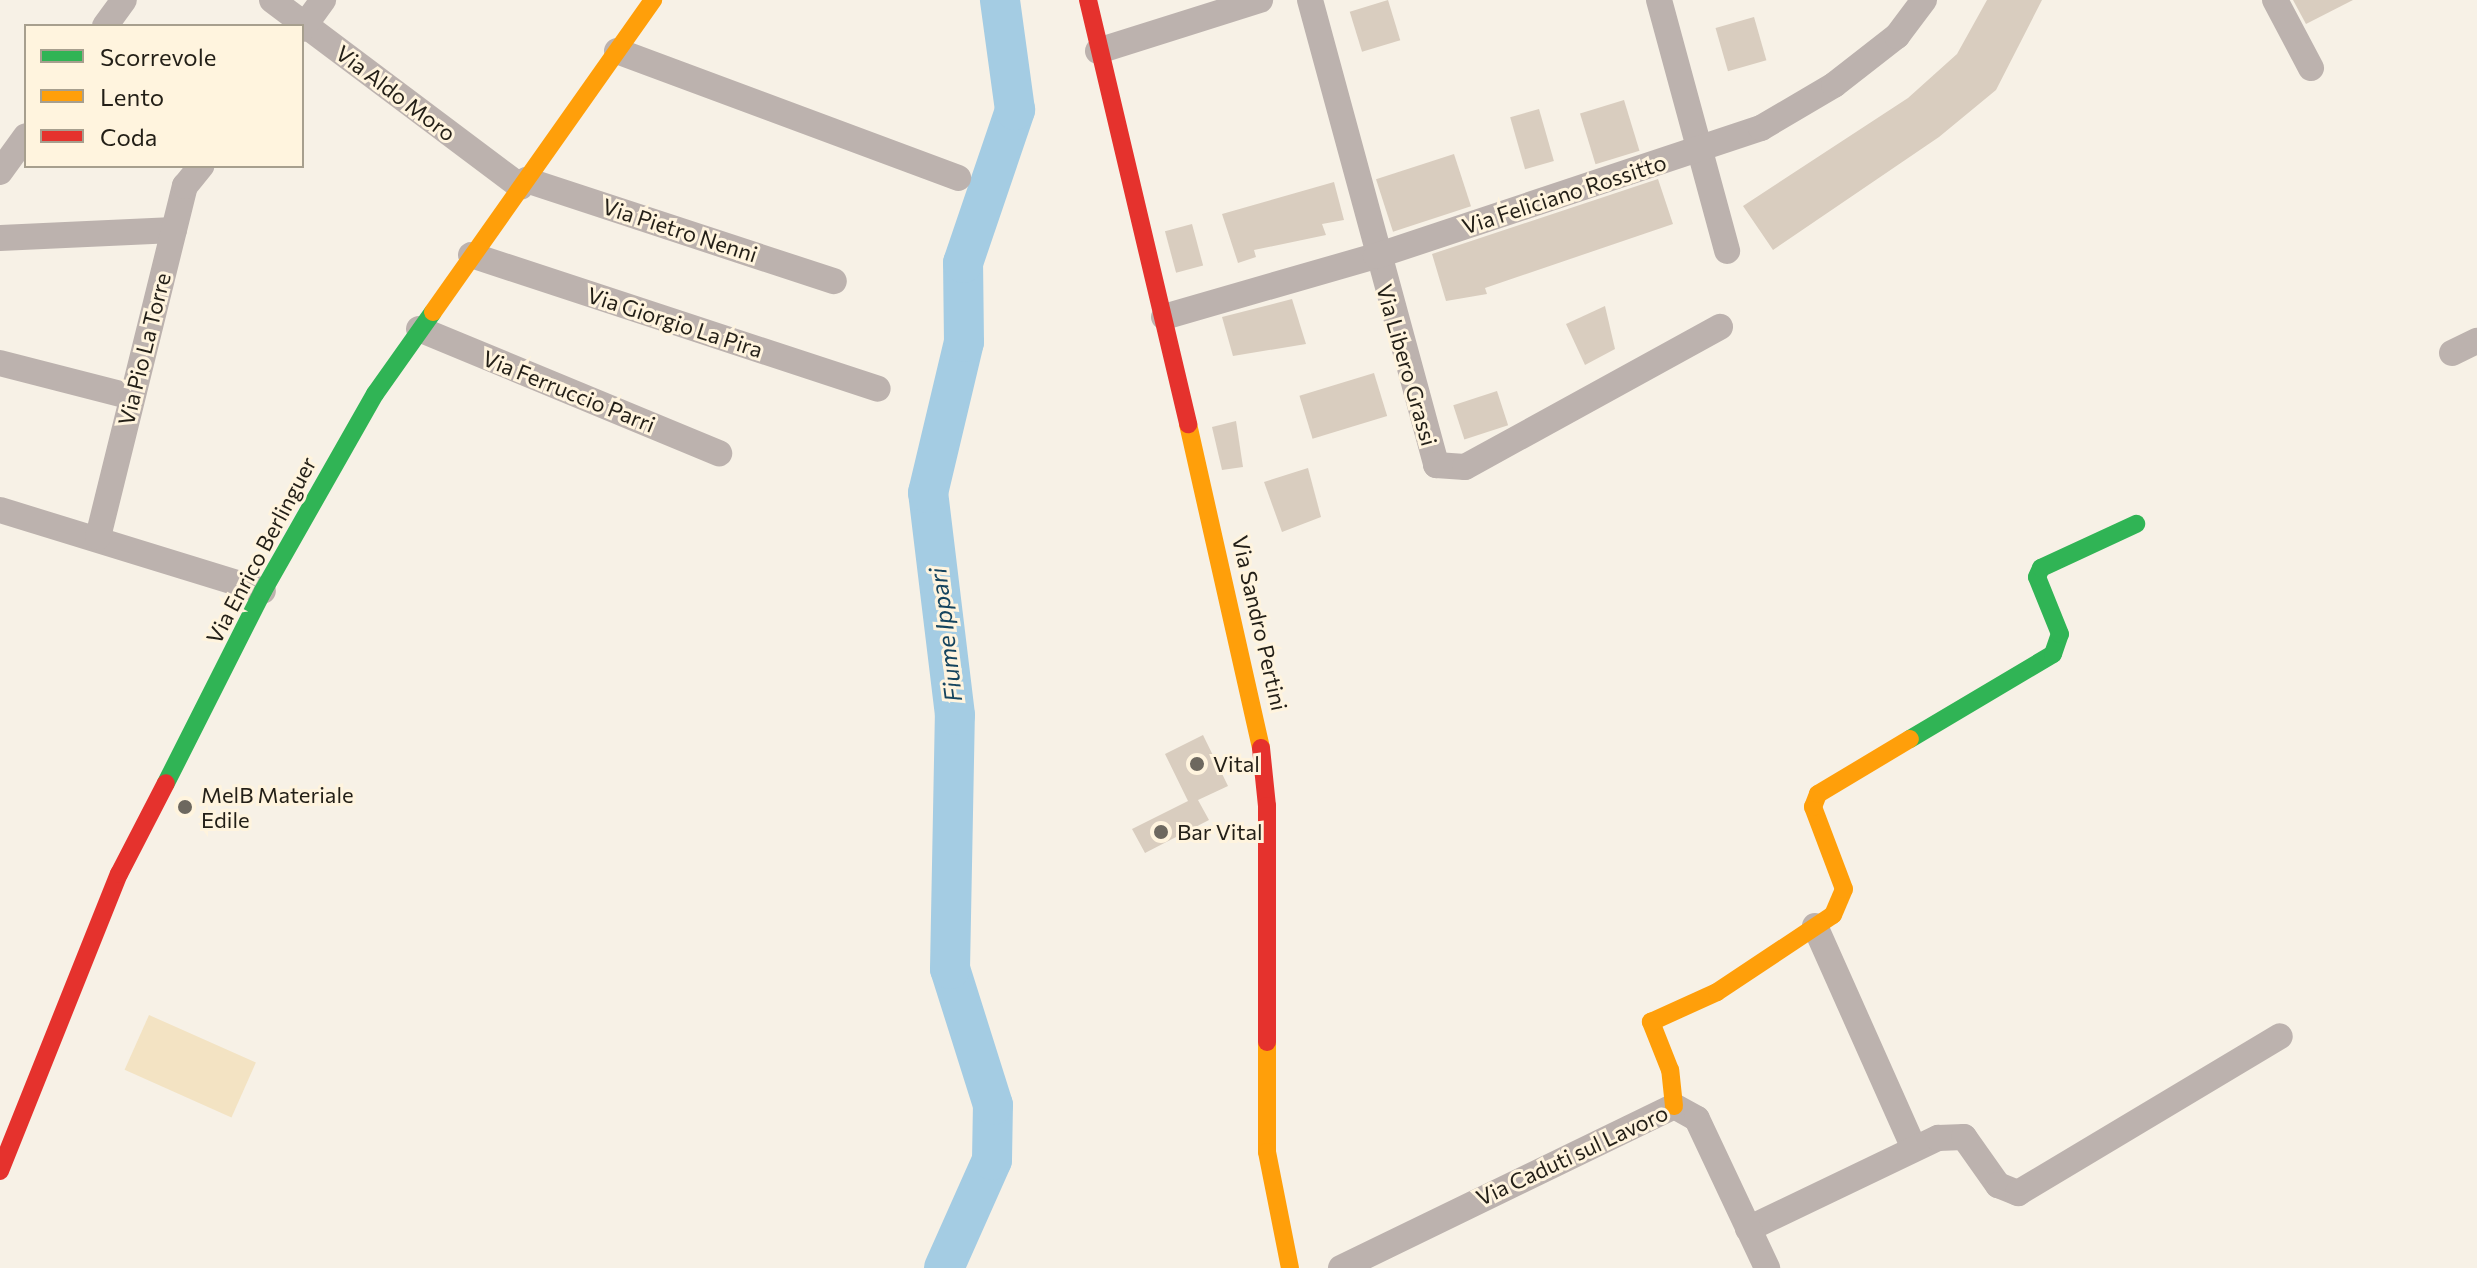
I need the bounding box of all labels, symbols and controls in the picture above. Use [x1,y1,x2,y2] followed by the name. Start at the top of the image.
[24,24,304,168] legend
[331,39,461,147] street label: Via Aldo Moro
[100,42,216,71] text: Scorrevole
[100,82,164,111] text: Lento
[100,122,157,151] text: Coda
[1459,149,1669,239] street label: Via Feliciano Rossitto
[599,193,761,267] street label: Via Pietro Nenni
[112,270,176,428] street label: Via Pio La Torre
[584,281,766,363] street label: Via Giorgio La Pira
[1371,281,1443,449] street label: Via Libero Grassi
[479,344,659,438] street label: Via Ferruccio Parri
[201,452,321,648] street label: Via Enrico Berlinguer
[1227,533,1293,713] street label: Via Sandro Pertini
[922,566,968,704] water label: Fiume Ippari
[1213,751,1260,777] place label: Vital
[1188,755,1206,773] marker: Vital
[201,781,354,832] place label: MelB Materiale Edile
[176,798,194,816] marker: MelB Materiale Edile
[1177,819,1263,845] place label: Bar Vital
[1152,823,1170,841] marker: Bar Vital
[1472,1099,1672,1211] street label: Via Caduti sul Lavoro

